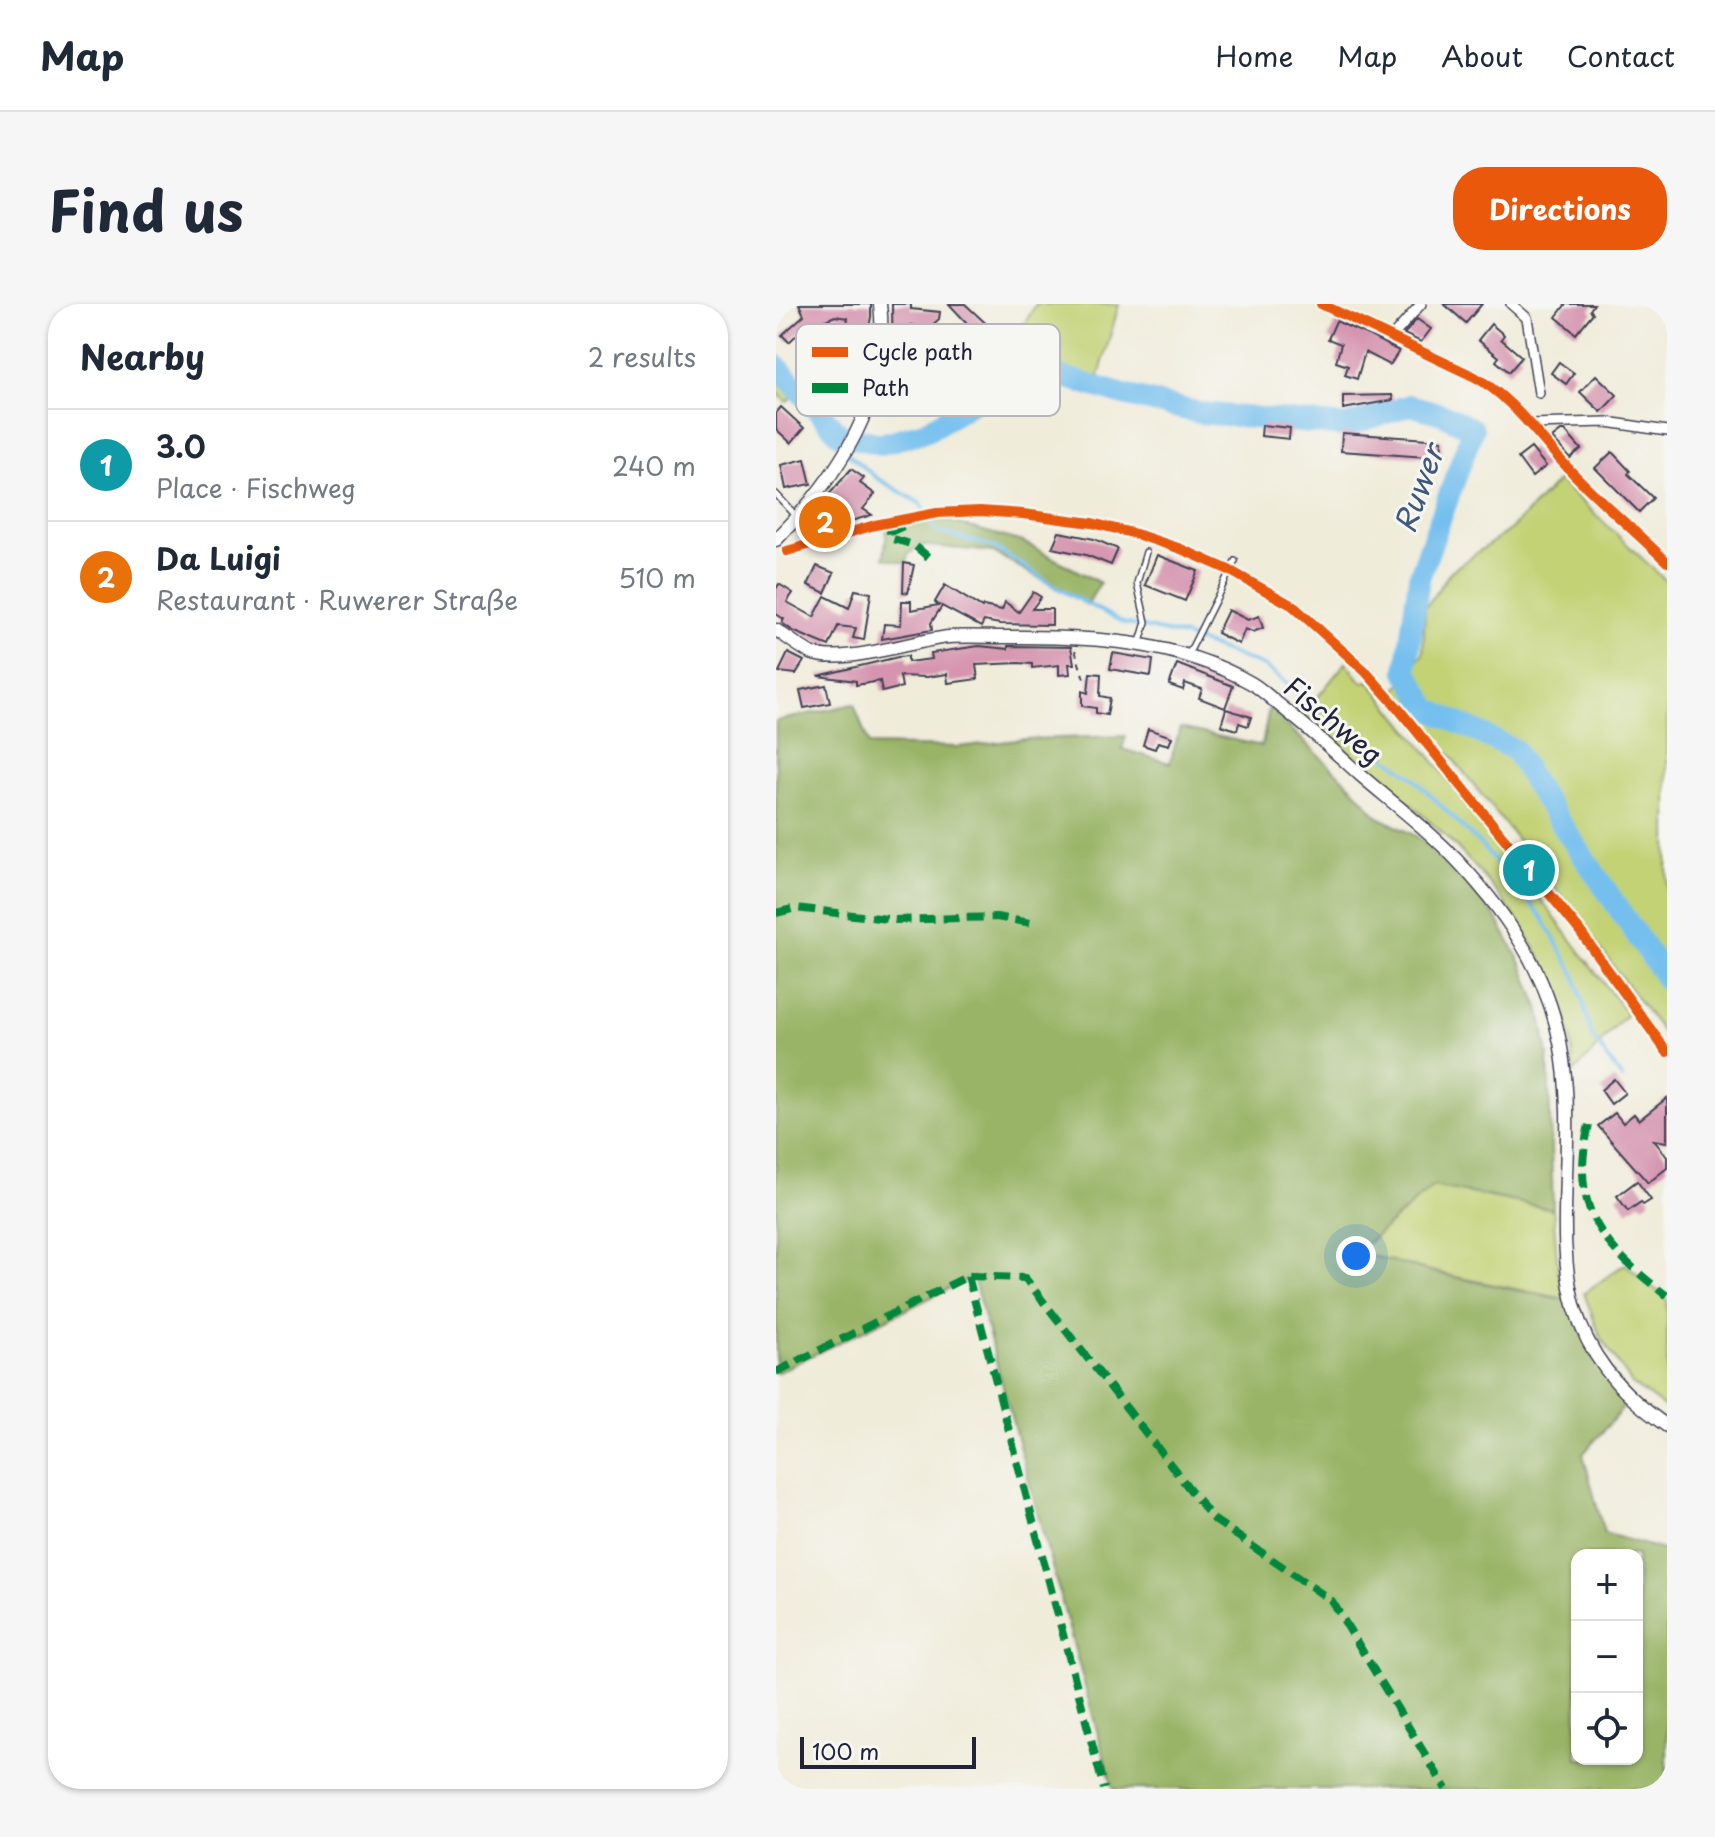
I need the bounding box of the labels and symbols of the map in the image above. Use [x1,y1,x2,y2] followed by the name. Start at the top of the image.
[796,324,1060,416] legend
[862,334,973,367] text: Cycle path
[862,370,910,403] text: Path
[1381,434,1456,538] water label: Ruwer
[799,492,851,552] pin: 2
[1275,665,1393,774] street label: Fischweg
[1503,840,1555,900] pin: 1
[1336,1236,1376,1276] your location
[800,1733,976,1769] scale bar

